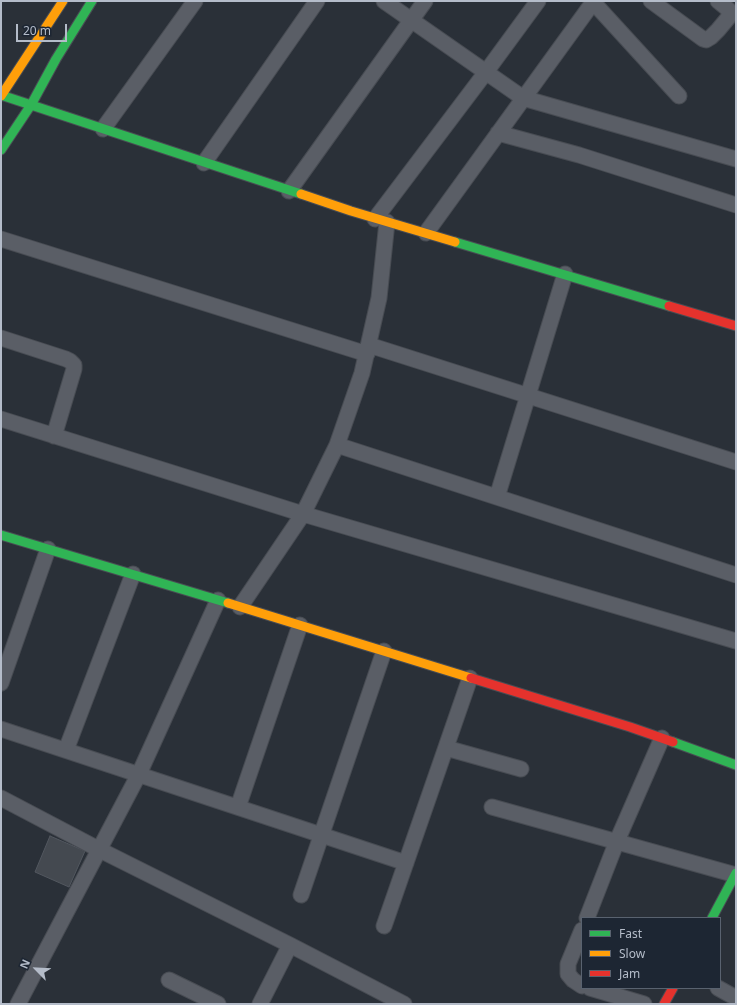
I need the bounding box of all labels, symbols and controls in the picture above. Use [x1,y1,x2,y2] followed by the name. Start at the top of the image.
[18,16,69,42] scale bar
[23,22,51,39] text: 20 m
[581,917,721,989] legend
[619,925,642,942] text: Fast
[619,945,645,962] text: Slow
[16,949,56,989] north arrow
[16,957,33,971] text: N
[619,965,640,982] text: Jam

